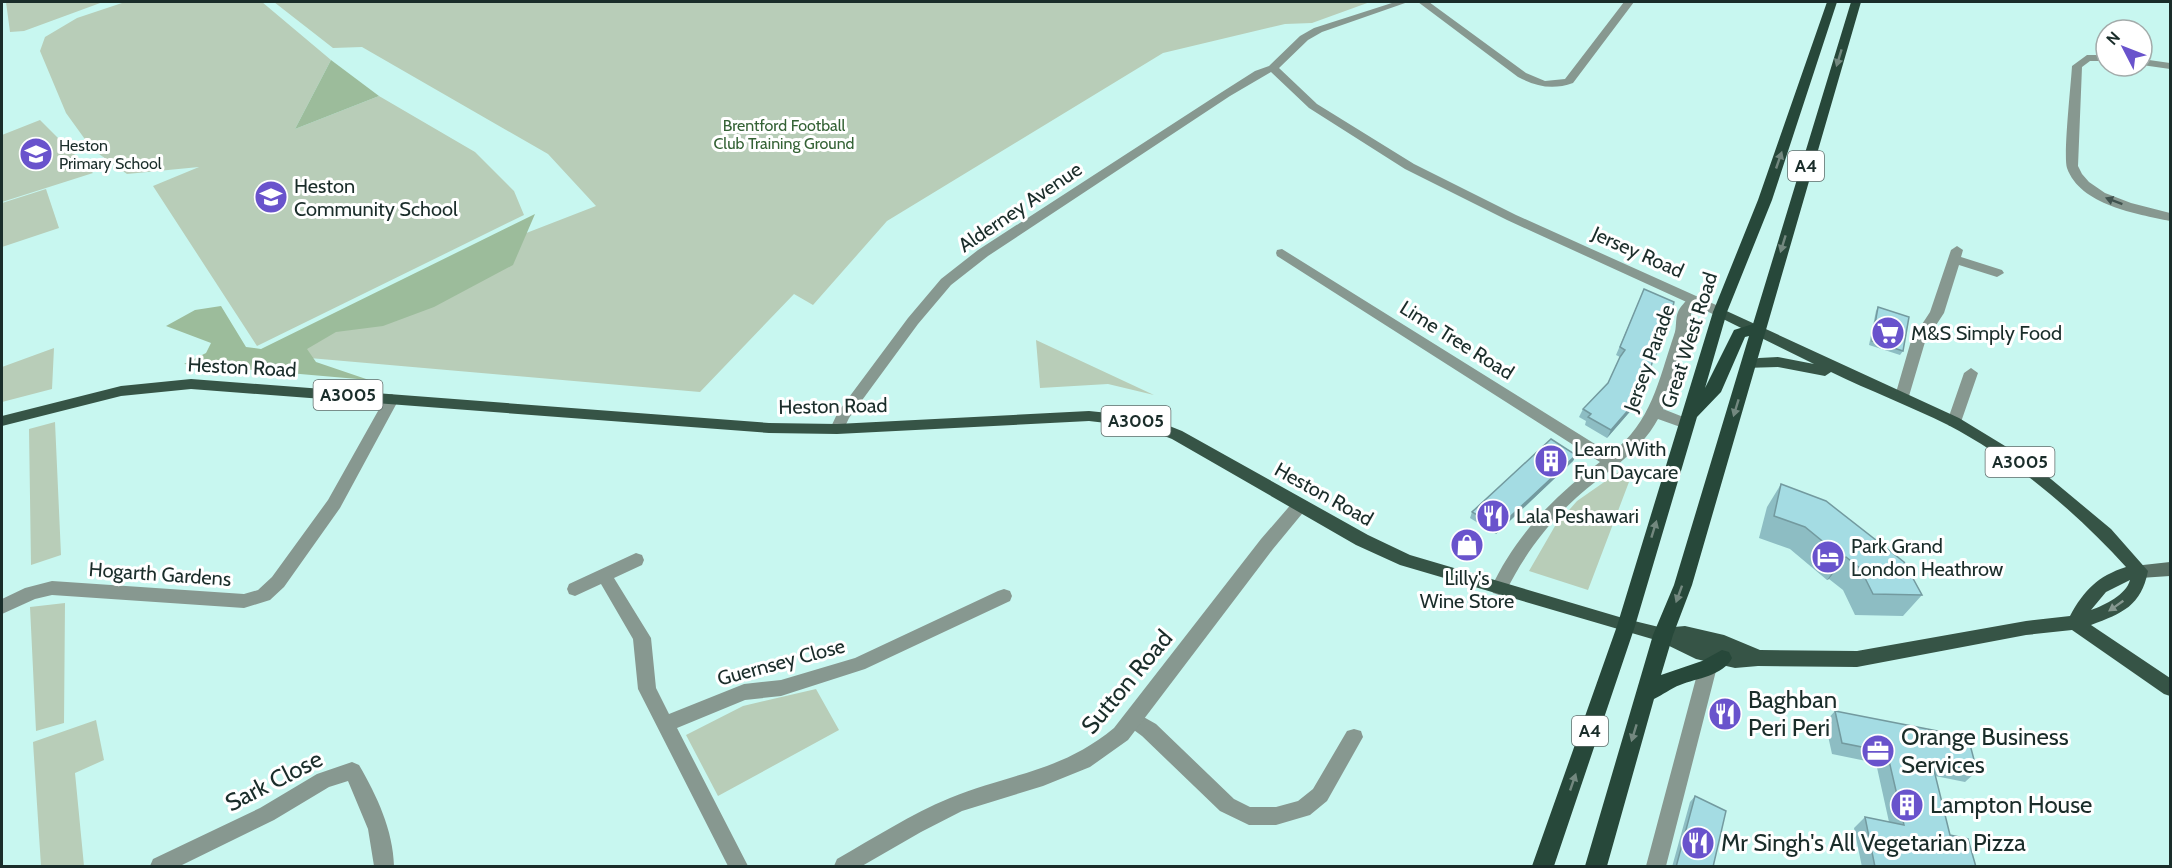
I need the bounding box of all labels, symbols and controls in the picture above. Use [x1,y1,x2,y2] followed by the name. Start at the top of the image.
[2094,18,2154,78] north arrow
[2102,28,2124,49] text: N
[1834,49,1843,67] one-way arrow
[714,116,855,153] park label: Brentford Football Club Training Ground
[18,136,54,172] school or university icon: Heston Primary School
[59,136,162,173] place label: Heston Primary School
[1774,151,1784,169] one-way arrow
[1788,151,1824,181] road number: A4
[954,157,1086,257] street label: Alderney Avenue
[294,174,458,221] place label: Heston Community School
[253,179,289,215] school or university icon: Heston Community School
[2105,196,2123,206] one-way arrow
[1588,221,1688,283] street label: Jersey Road
[1778,235,1787,253] one-way arrow
[1656,269,1722,411] street label: Great West Road
[1396,295,1518,385] street label: Lime Tree Road
[1618,301,1679,416] street label: Jersey Parade
[1870,315,1906,351] supermarket icon: M&S Simply Food
[1911,321,2062,345] place label: M&S Simply Food
[187,352,297,382] street label: Heston Road
[314,380,382,410] road number: A3005
[778,393,888,419] street label: Heston Road
[1731,399,1740,417] one-way arrow
[1102,406,1170,436] road number: A3005
[1574,437,1678,484] place label: Learn With Fun Daycare
[1533,443,1569,479] building icon: Learn With Fun Daycare
[1986,447,2054,477] road number: A3005
[1270,457,1378,531] street label: Heston Road
[1475,498,1511,534] restaurant icon: Lala Peshawari
[1516,504,1639,528] place label: Lala Peshawari
[1650,520,1659,538] one-way arrow
[1449,527,1485,563] shop icon: Lilly's Wine Store
[1851,534,2004,581] place label: Park Grand London Heathrow
[1810,539,1846,575] hotel icon: Park Grand London Heathrow
[88,557,232,591] street label: Hogarth Gardens
[1420,566,1514,613] place label: Lilly's Wine Store
[1674,586,1684,604] one-way arrow
[2108,600,2124,612] one-way arrow
[1075,624,1178,739] street label: Sutton Road
[715,633,847,691] street label: Guernsey Close
[1748,685,1837,742] place label: Baghban Peri Peri
[1707,696,1743,732] restaurant icon: Baghban Peri Peri
[1572,716,1608,746] road number: A4
[1901,722,2069,779] place label: Orange Business Services
[1629,724,1638,742] one-way arrow
[1860,733,1896,769] office icon: Orange Business Services
[220,744,327,817] street label: Sark Close
[1568,773,1578,791] one-way arrow
[1889,787,1925,823] building icon: Lampton House
[1930,790,2092,819] place label: Lampton House
[1680,825,1716,861] restaurant icon: Mr Singh's All Vegetarian Pizza
[1721,828,2026,857] place label: Mr Singh's All Vegetarian Pizza

